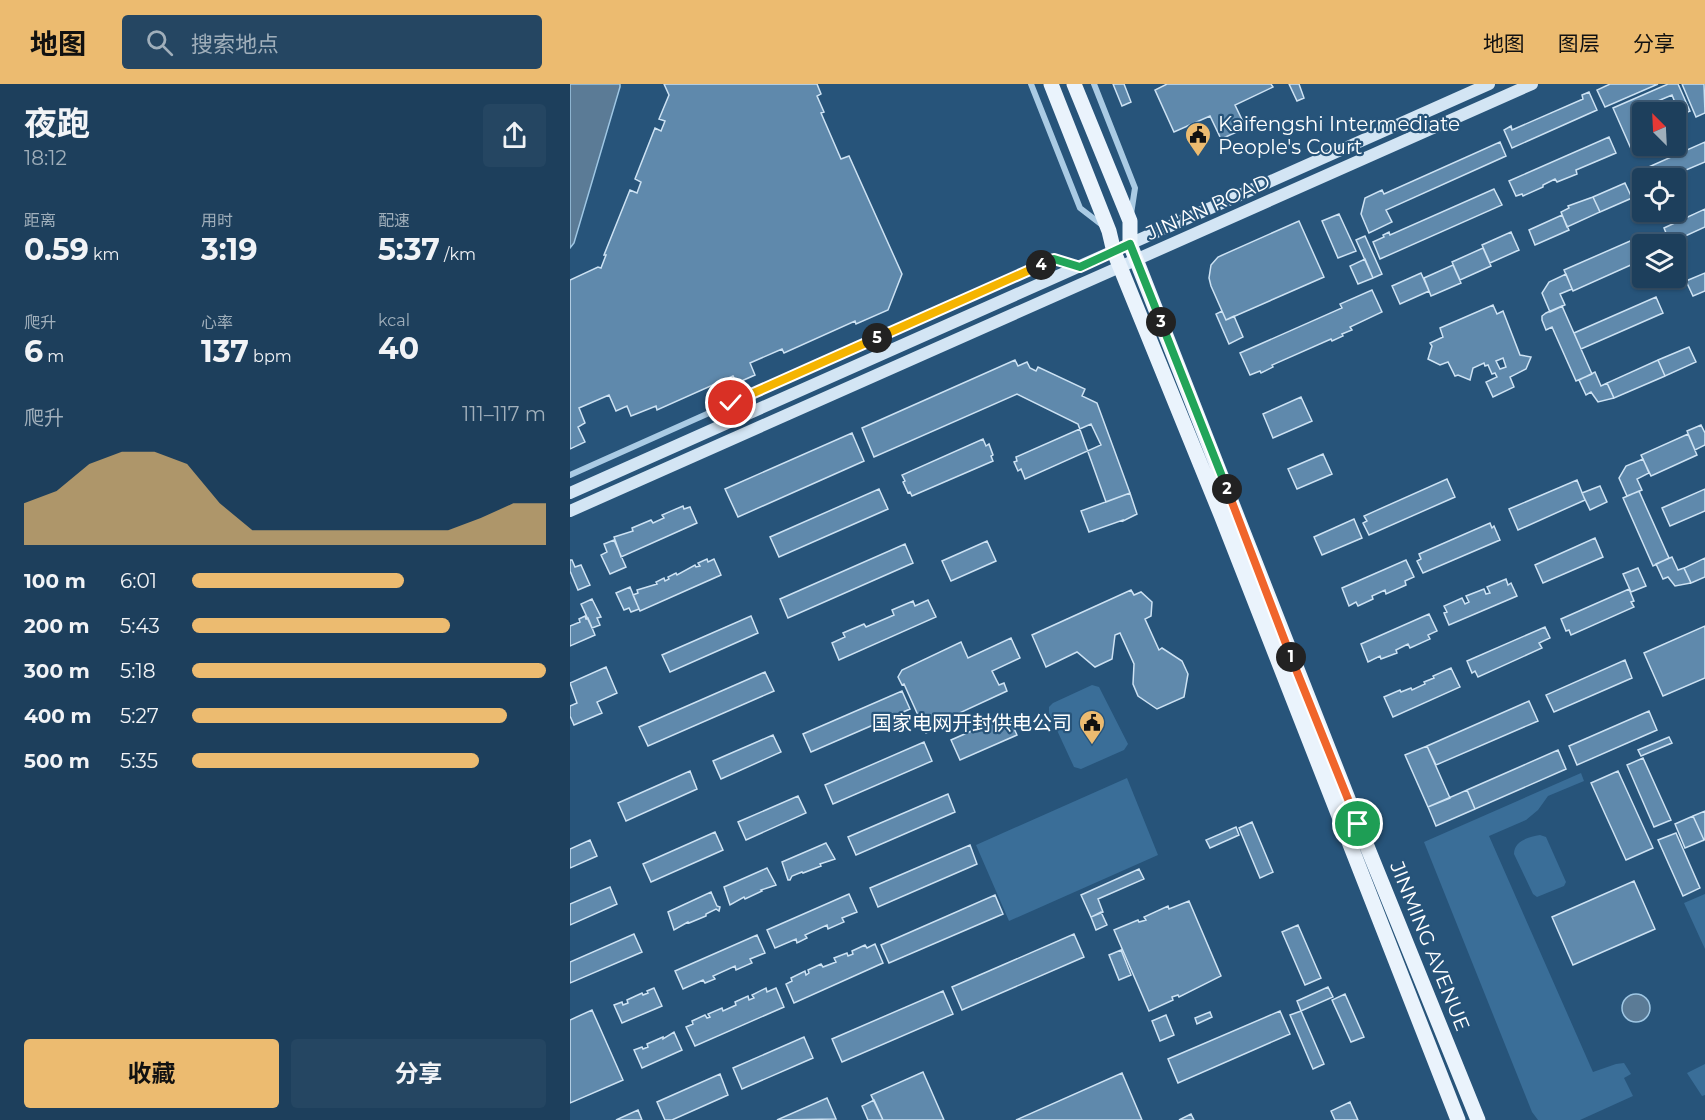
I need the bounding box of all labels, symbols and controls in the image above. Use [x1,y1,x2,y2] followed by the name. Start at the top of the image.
[122,15,542,69] search box
[143,26,176,59] icon: search
[30,27,86,61] text: 地图
[191,31,279,58] text: 搜索地点
[1483,31,1525,56] text: 地图
[1558,31,1600,56] text: 图层
[1633,31,1675,56] text: 分享
[1632,102,1686,156] north arrow
[1632,102,1686,288] map controls
[24,103,90,143] text: 夜跑
[483,104,546,167] button: share
[1218,112,1460,159] place label: Kaifengshi Intermediate People's Court
[1183,120,1213,158] public building icon: Kaifengshi Intermediate People's Court
[24,146,67,170] text: 18:12
[1632,168,1686,222] button: locate
[1141,169,1274,245] street label: JIN'AN ROAD
[24,211,56,230] text: 距离
[201,211,233,230] text: 用时
[378,211,410,230] text: 配速
[24,231,89,268] text: 0.59
[201,231,258,268] text: 3:19
[378,231,440,268] text: 5:37
[1632,234,1686,288] button: layers
[89,245,119,264] text: km
[440,245,476,264] text: /km
[1026,250,1056,280] pin: 4
[1035,255,1047,274] text: 4
[1146,307,1176,337] pin: 3
[378,311,410,330] text: kcal
[1156,312,1166,331] text: 3
[24,313,56,332] text: 爬升
[201,313,233,332] text: 心率
[862,323,892,353] pin: 5
[872,328,882,347] text: 5
[378,330,419,367] text: 40
[24,333,43,370] text: 6
[201,333,249,370] text: 137
[43,347,64,366] text: m
[249,347,292,366] text: bpm
[705,377,756,428] pin
[714,386,747,419] icon: check
[462,402,546,426] text: 111–117 m
[24,406,64,430] text: 爬升
[1212,474,1242,504] pin: 2
[1222,479,1232,498] text: 2
[24,569,86,593] text: 100 m
[120,569,157,593] text: 6:01
[24,614,90,638] text: 200 m
[120,614,160,638] text: 5:43
[1276,642,1306,672] pin: 1
[1288,647,1294,666] text: 1
[24,659,90,683] text: 300 m
[120,659,156,683] text: 5:18
[24,704,92,728] text: 400 m
[120,704,159,728] text: 5:27
[1077,708,1107,746] public building icon: 国家电网开封供电公司
[872,711,1072,735] place label: 国家电网开封供电公司
[24,749,90,773] text: 500 m
[120,749,158,773] text: 5:35
[1332,798,1383,849] pin
[1341,807,1374,840] icon: arrive
[1385,857,1475,1034] street label: JINMING AVENUE
[24,1039,279,1108] button: 收藏
[291,1039,546,1108] button: 分享

